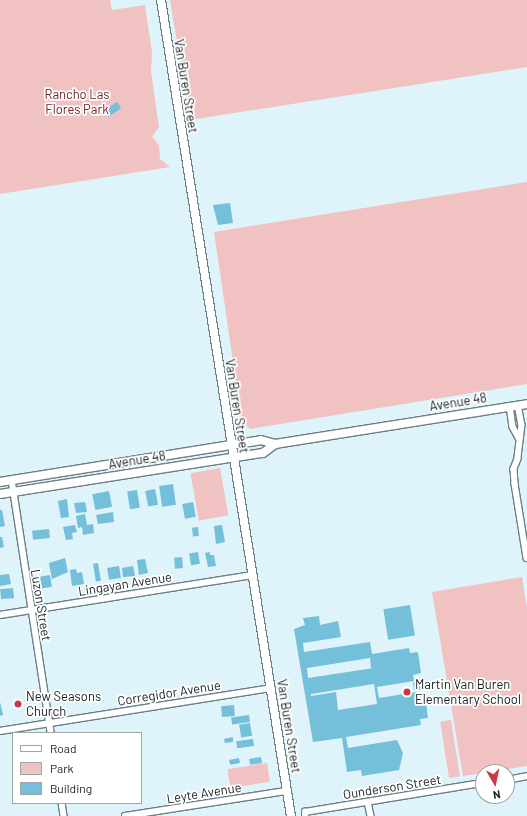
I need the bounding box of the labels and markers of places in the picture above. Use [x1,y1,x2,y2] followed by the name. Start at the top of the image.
[415,677,521,708] place label: Martin Van Buren Elementary School
[402,687,412,697] marker: Martin Van Buren Elementary School
[26,689,101,720] place label: New Seasons Church
[13,699,23,709] marker: New Seasons Church

